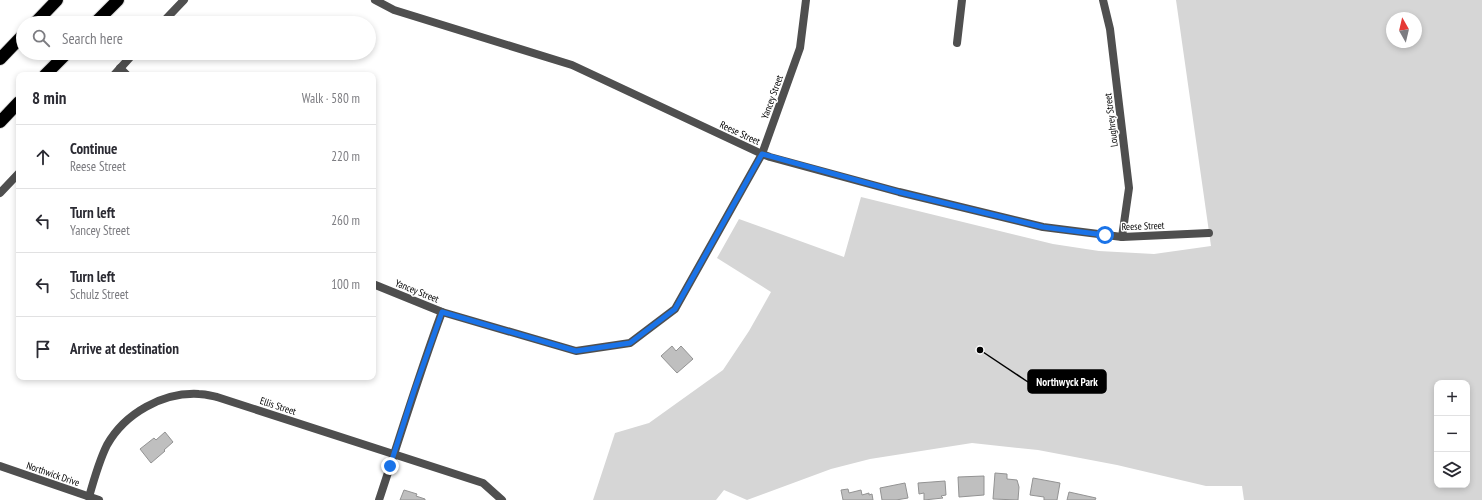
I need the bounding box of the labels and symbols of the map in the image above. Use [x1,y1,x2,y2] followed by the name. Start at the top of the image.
[1386,12,1422,48] north arrow
[758,73,786,121] street label: Yancey Street
[1101,92,1121,148] street label: Loughrey Street
[718,118,762,148] street label: Reese Street
[1121,219,1165,233] street label: Reese Street
[1096,226,1114,244] route start
[393,276,441,306] street label: Yancey Street
[1028,370,1106,393] callout: Northwyck Park
[1036,375,1098,389] text: Northwyck Park
[258,394,298,418] street label: Ellis Street
[381,457,399,475] route end
[25,459,81,489] street label: Northwick Drive

